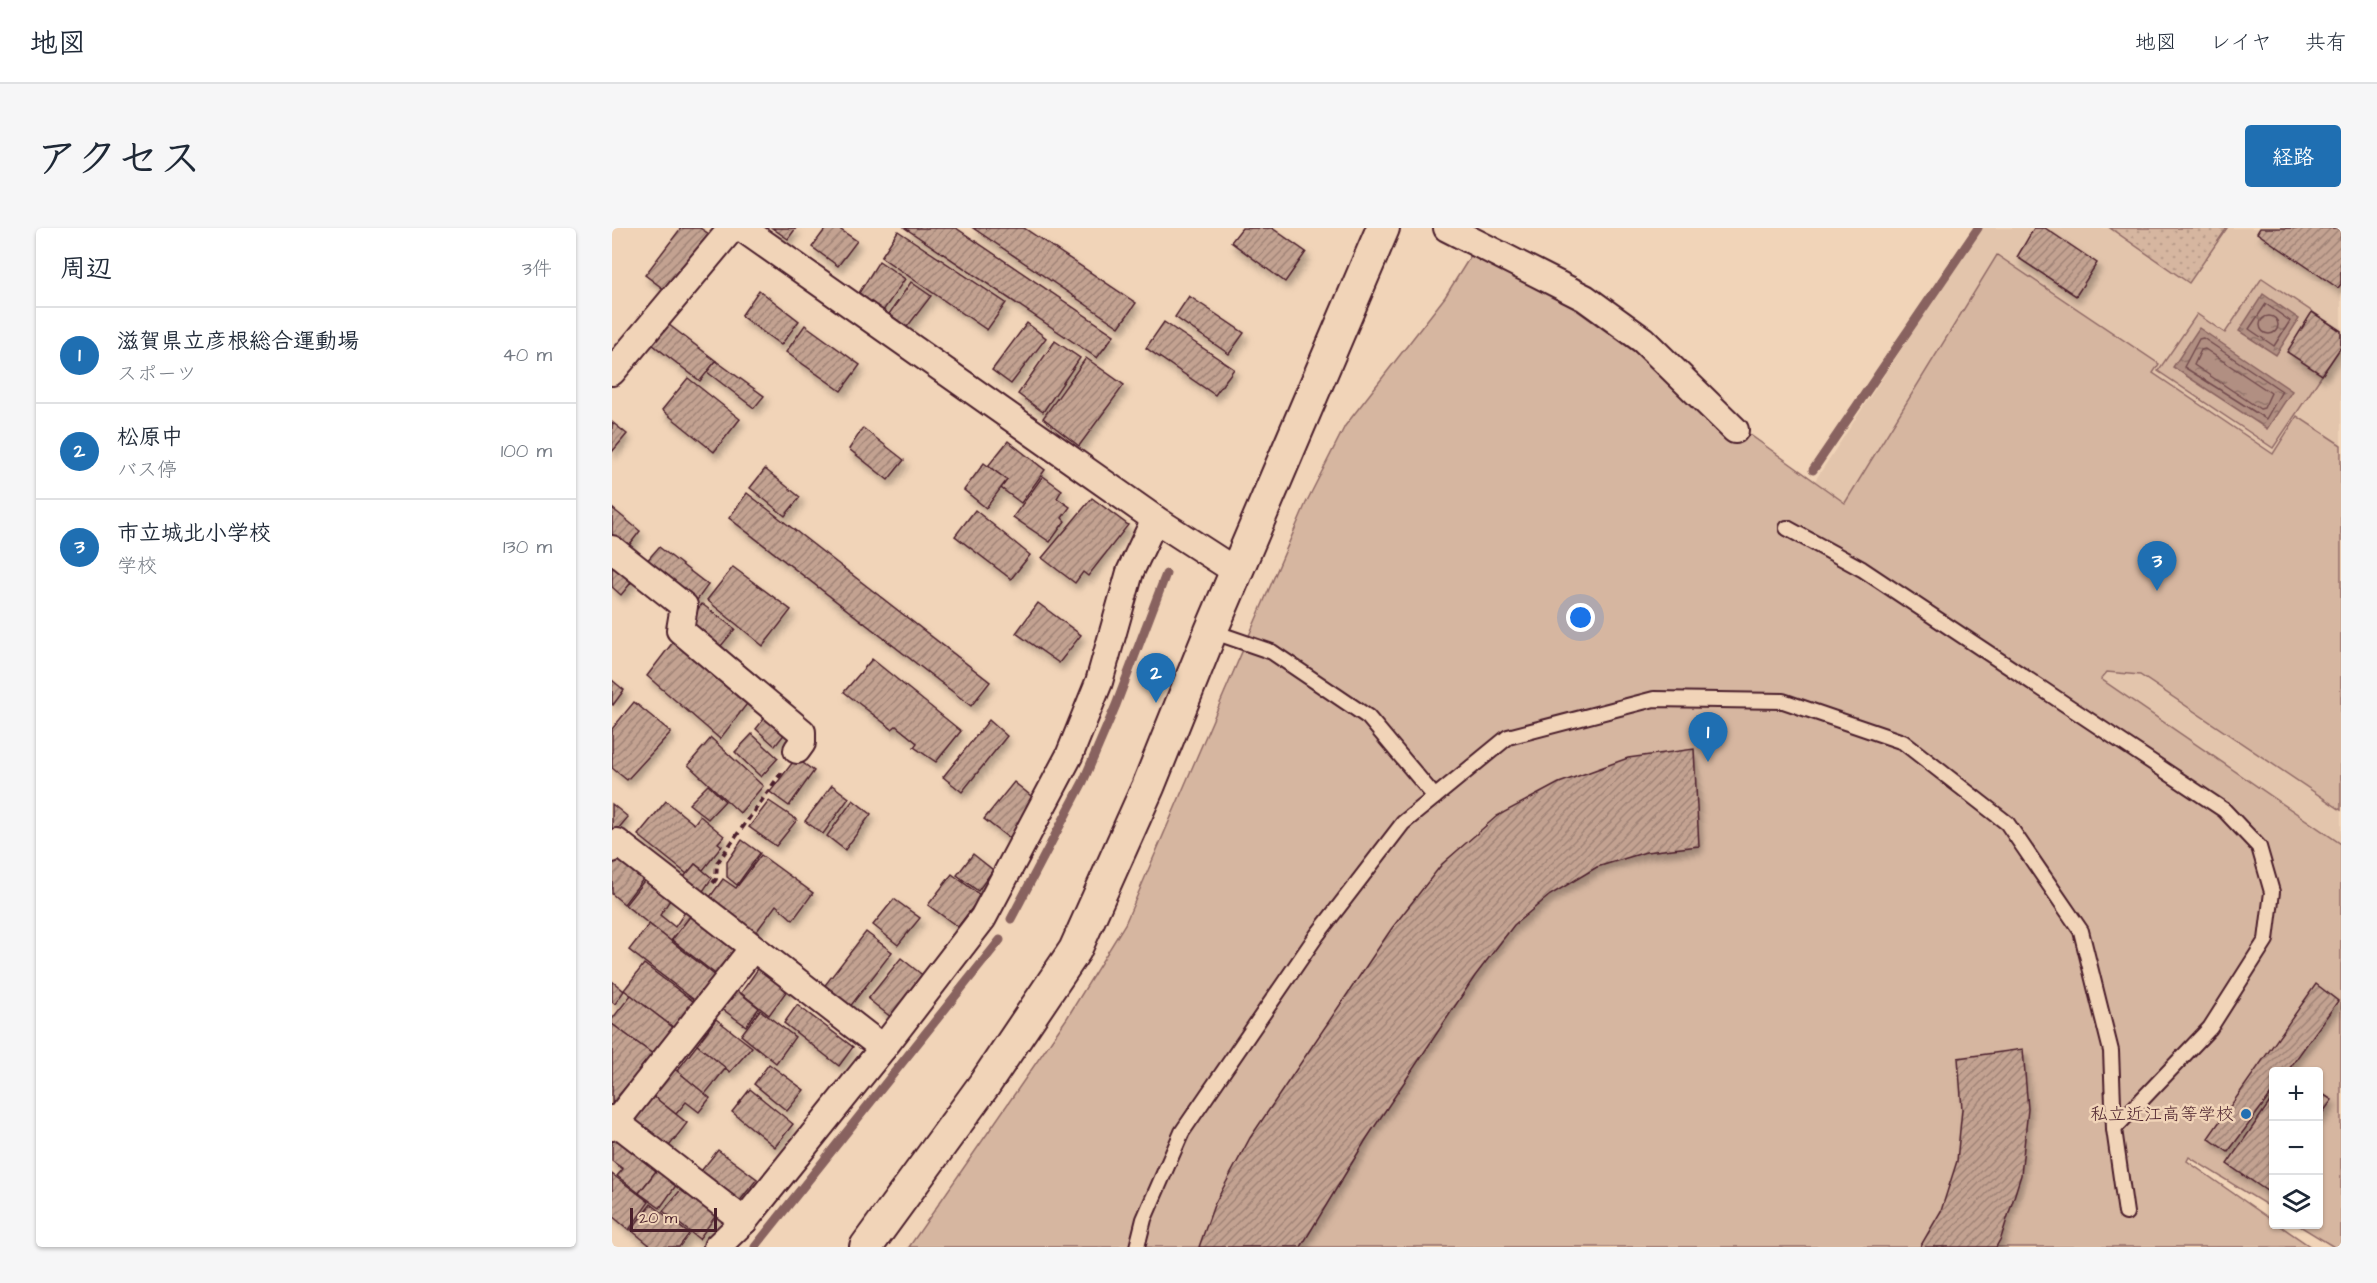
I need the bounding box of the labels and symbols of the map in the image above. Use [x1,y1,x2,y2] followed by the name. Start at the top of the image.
[2138,542,2176,591] pin: 3
[1566,603,1595,632] your location
[1136,654,1176,703] pin: 2
[1688,712,1728,762] pin: 1
[2090,1102,2234,1127] place label: 私立近江高等学校
[2239,1107,2253,1121] marker: 私立近江高等学校
[630,1205,717,1232] scale bar

